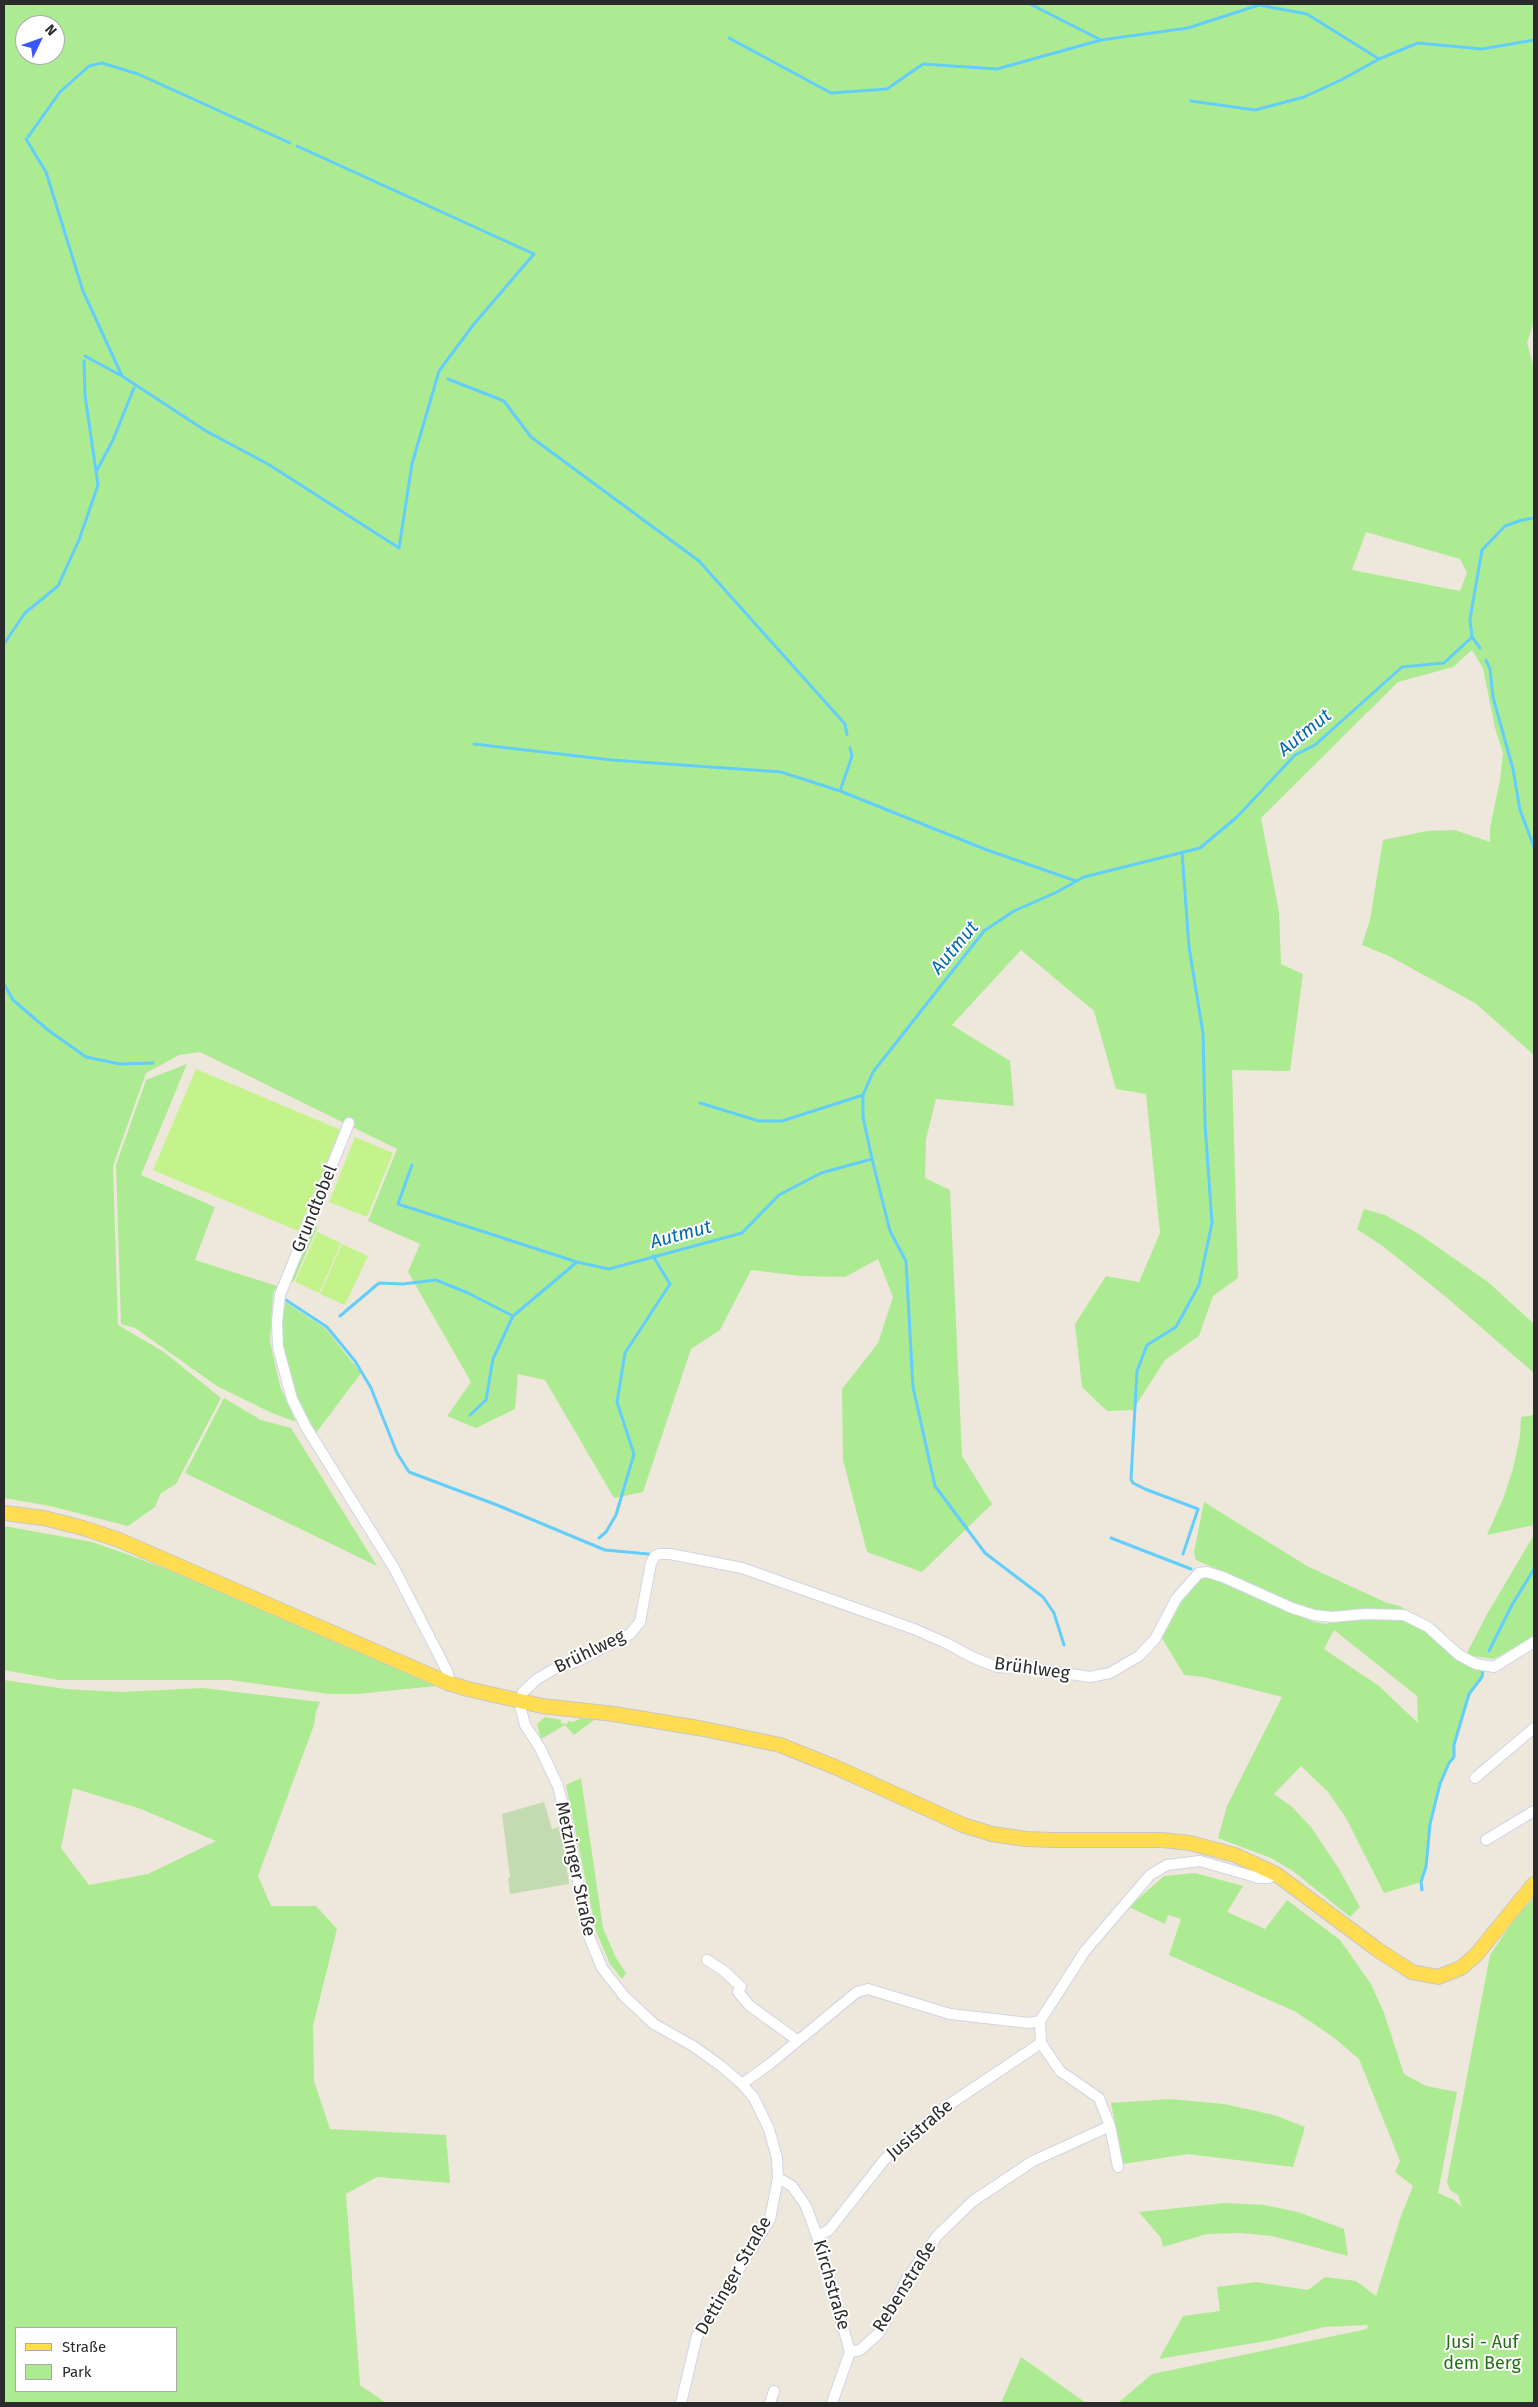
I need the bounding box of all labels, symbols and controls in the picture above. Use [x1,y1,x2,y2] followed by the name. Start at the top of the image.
[15,15,65,65] north arrow
[41,21,60,39] text: N
[1274,705,1336,761] water label: Autmut
[926,917,984,979] water label: Autmut
[288,1162,342,1256] street label: Grundtobel
[648,1216,714,1254] water label: Autmut
[551,1626,629,1678] street label: Brühlweg
[993,1653,1071,1685] street label: Brühlweg
[550,1800,600,1938] street label: Metzinger Straße
[882,2095,958,2165] street label: Jusistraße
[691,2213,777,2339] street label: Dettinger Straße
[808,2237,854,2333] street label: Kirchstraße
[869,2238,941,2336] street label: Rebenstraße
[15,2327,178,2392] legend
[1443,2332,1521,2374] park label: Jusi - Auf dem Berg
[62,2338,106,2356] text: Straße
[62,2363,92,2381] text: Park

